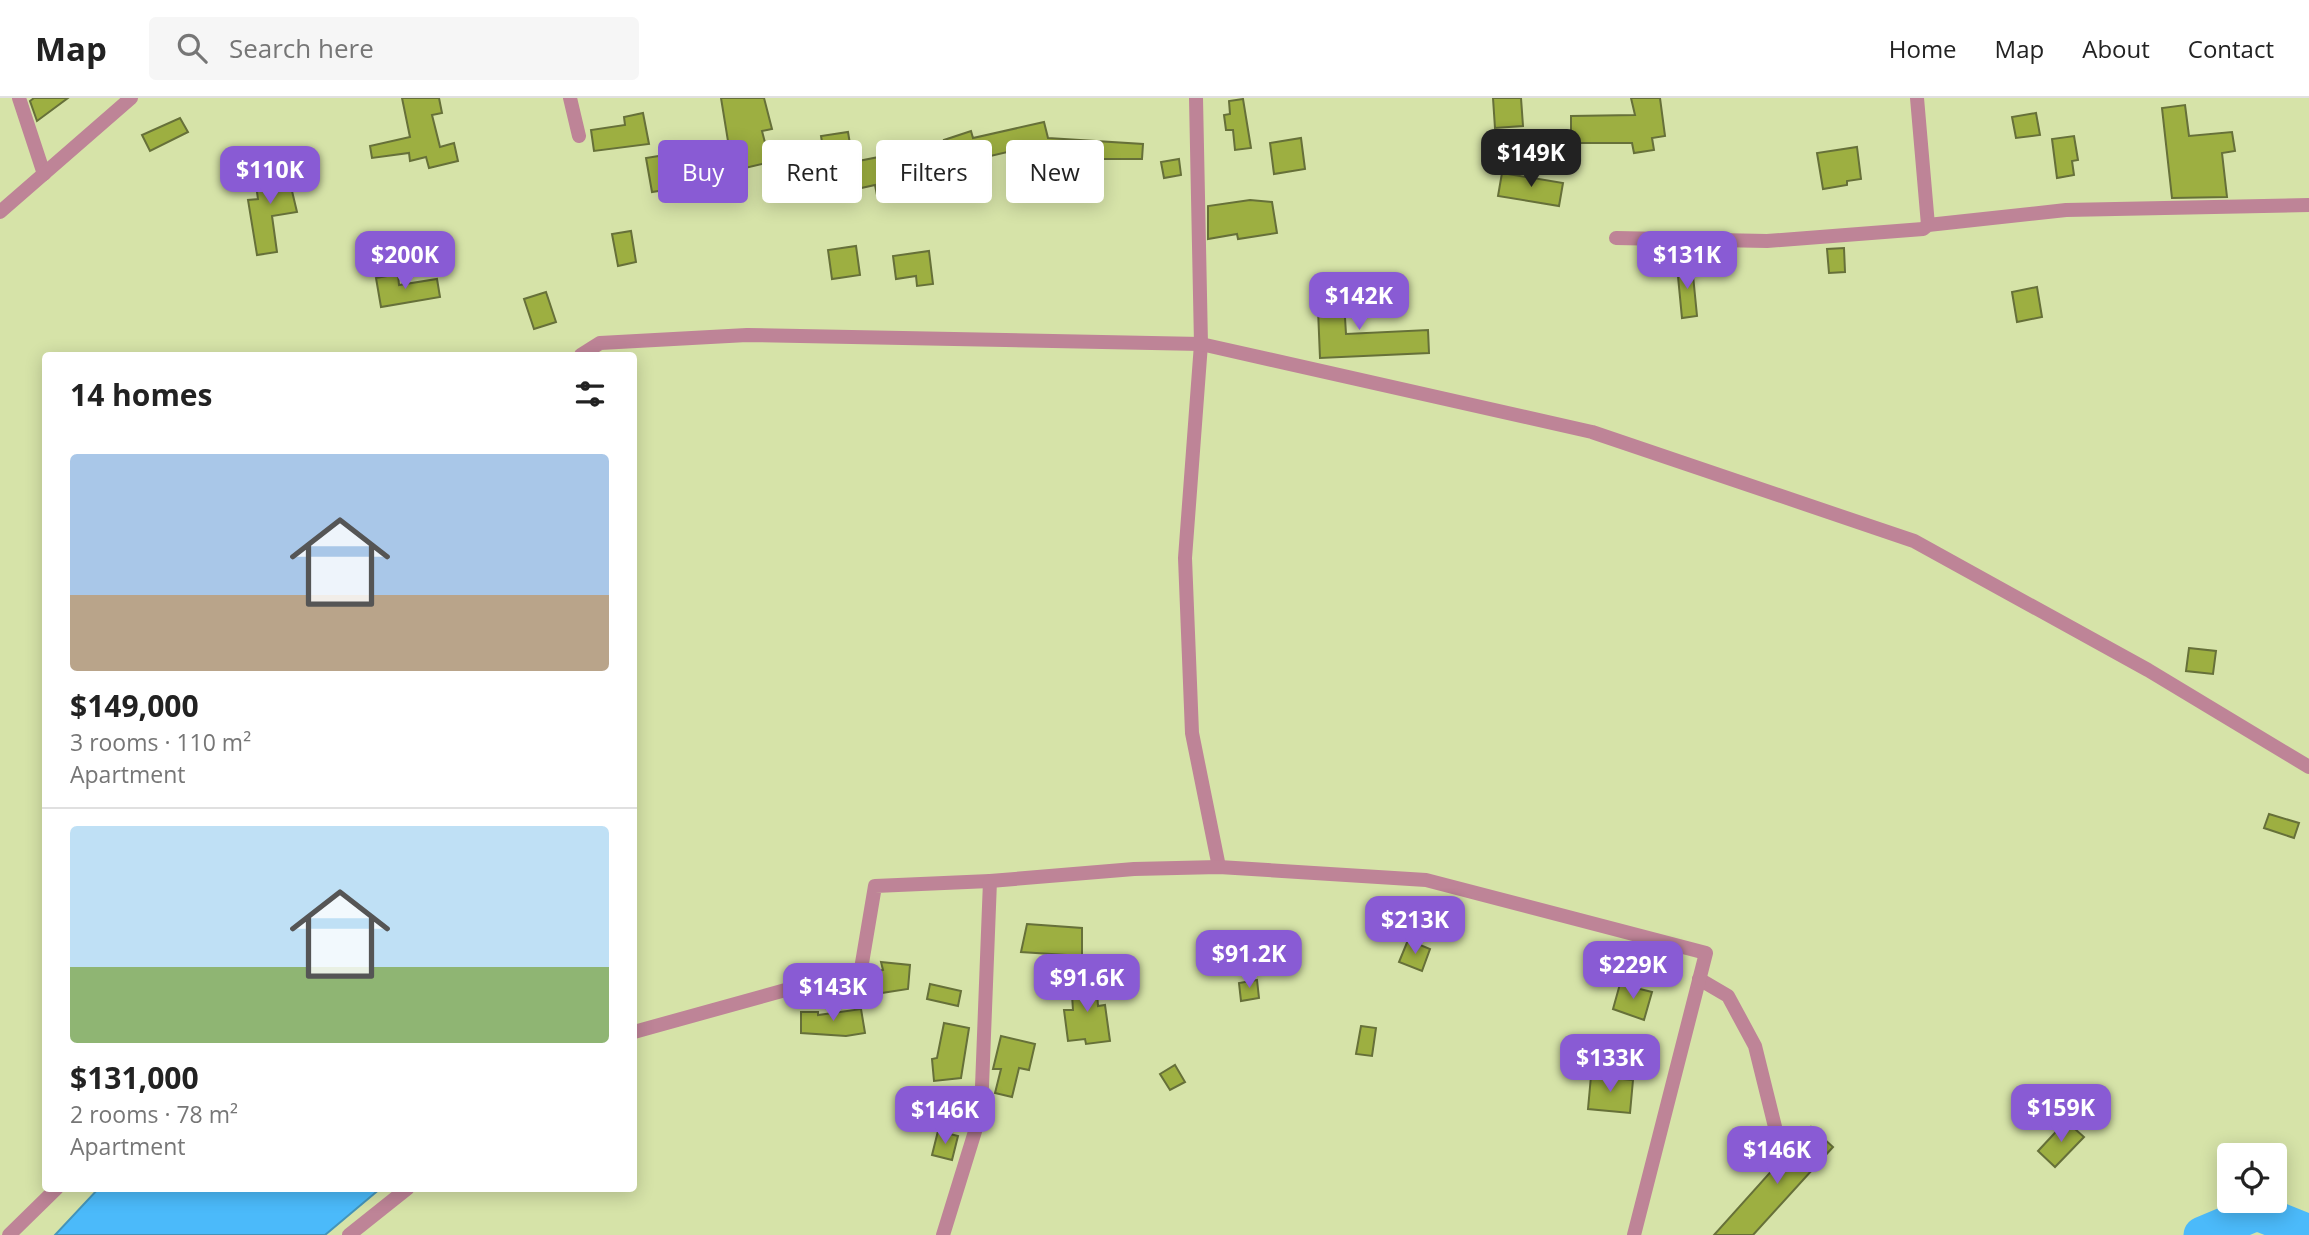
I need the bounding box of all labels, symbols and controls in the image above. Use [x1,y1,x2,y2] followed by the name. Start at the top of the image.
[149,17,639,80] search box
[35,26,107,71] text: Map
[173,29,211,67] icon: search
[229,30,374,66] text: Search here
[1889,32,1957,65] text: Home
[1995,32,2044,65] text: Map
[2082,32,2150,65] text: About
[2188,32,2274,65] text: Contact
[1482,130,1580,189] pin: $149K
[1497,136,1565,168] text: $149K
[658,140,748,203] chip: Buy
[762,140,862,203] chip: Rent
[876,140,992,203] chip: Filters
[1006,140,1104,203] chip: New
[221,146,319,206] pin: $110K
[236,153,304,185] text: $110K
[356,232,454,291] pin: $200K
[1638,232,1736,291] pin: $131K
[371,238,439,270] text: $200K
[1653,238,1721,270] text: $131K
[1310,272,1408,332] pin: $142K
[1325,279,1393,311] text: $142K
[70,374,213,415] text: 14 homes
[571,375,609,413] icon: filters
[277,499,403,625] icon: home
[70,685,199,726] text: $149,000
[70,726,251,758] text: 3 rooms · 110 m²
[70,758,186,790] text: Apartment
[277,871,403,997] icon: home
[1366,896,1464,956] pin: $213K
[1381,903,1449,935] text: $213K
[1192,930,1306,990] pin: $91.2K
[1212,937,1286,969] text: $91.2K
[1584,942,1682,1001] pin: $229K
[1599,948,1667,980] text: $229K
[1030,954,1144,1014] pin: $91.6K
[1050,961,1124,993] text: $91.6K
[784,964,882,1023] pin: $143K
[799,970,867,1002] text: $143K
[1561,1034,1659,1094] pin: $133K
[1576,1041,1644,1073] text: $133K
[70,1057,199,1098] text: $131,000
[2012,1084,2110,1144] pin: $159K
[896,1086,994,1146] pin: $146K
[2027,1091,2095,1123] text: $159K
[911,1093,979,1125] text: $146K
[70,1098,238,1130] text: 2 rooms · 78 m²
[1728,1126,1826,1186] pin: $146K
[70,1130,186,1162] text: Apartment
[1743,1133,1811,1165] text: $146K
[2217,1143,2287,1213] map controls
[2217,1143,2287,1213] button: locate

